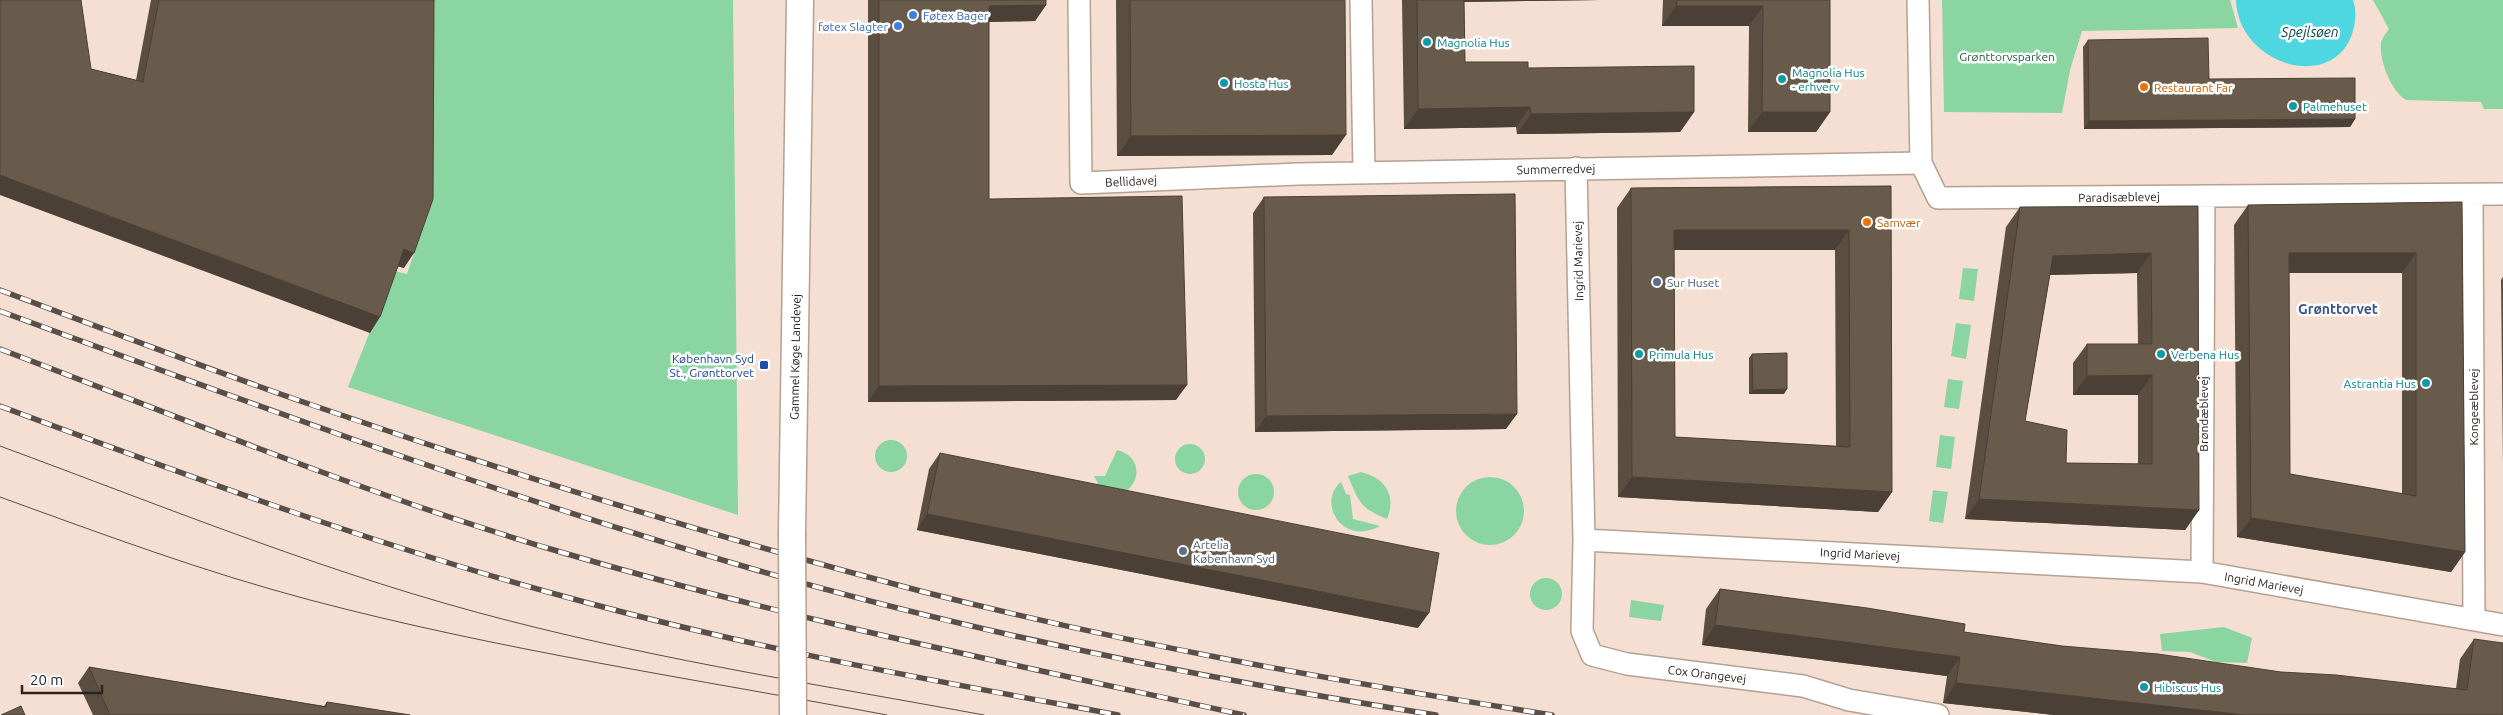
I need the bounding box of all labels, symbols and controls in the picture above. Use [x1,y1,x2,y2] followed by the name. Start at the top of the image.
[907,9,919,21] marker: Føtex Bager
[923,9,989,22] place label: Føtex Bager
[818,20,888,33] place label: føtex Slagter
[892,20,904,32] marker: føtex Slagter
[2280,24,2339,40] water label: Spejlsøen
[1421,36,1433,48] marker: Magnolia Hus
[1437,36,1510,49] place label: Magnolia Hus
[1959,50,2055,63] park label: Grønttorvsparken
[1792,66,1865,93] place label: Magnolia Hus - erhverv
[1776,73,1788,85] marker: Magnolia Hus - erhverv
[1218,77,1230,89] marker: Hosta Hus
[1234,77,1289,90] place label: Hosta Hus
[2138,81,2150,93] marker: Restaurant Far
[2154,81,2233,94] place label: Restaurant Far
[2287,100,2299,112] marker: Palmehuset
[2303,100,2367,113] place label: Palmehuset
[1517,162,1595,176] street label: Summerredvej
[1105,173,1157,189] street label: Bellidavej
[2078,190,2160,204] street label: Paradisæblevej
[1861,216,1873,228] marker: Samvær
[1877,216,1921,229] place label: Samvær
[1571,221,1585,301] street label: Ingrid Marievej
[1651,276,1663,288] marker: Sur Huset
[1667,276,1719,289] place label: Sur Huset
[787,294,803,420] street label: Gammel Køge Landevej
[2298,301,2378,317] district label: Grønttorvet
[1633,348,1645,360] marker: Primula Hus
[1649,348,1713,361] place label: Primula Hus
[2155,348,2167,360] marker: Verbena Hus
[2171,348,2239,361] place label: Verbena Hus
[669,352,754,379] place label: København Syd St., Grønttorvet
[758,359,770,371] marker: København Syd St., Grønttorvet
[2467,368,2480,445] street label: Kongeæblevej
[2197,376,2210,452] street label: Brøndæblevej
[2344,377,2416,390] place label: Astrantia Hus
[2420,377,2432,389] marker: Astrantia Hus
[1193,538,1275,565] place label: Artelia København Syd
[1177,545,1189,557] marker: Artelia København Syd
[1820,545,1900,563] street label: Ingrid Marievej
[2223,570,2305,596] street label: Ingrid Marievej
[22,662,102,694] scale bar
[1667,663,1747,685] street label: Cox Orangevej
[30,671,63,688] text: 20 m
[2138,681,2150,693] marker: Hibiscus Hus
[2154,681,2221,694] place label: Hibiscus Hus

